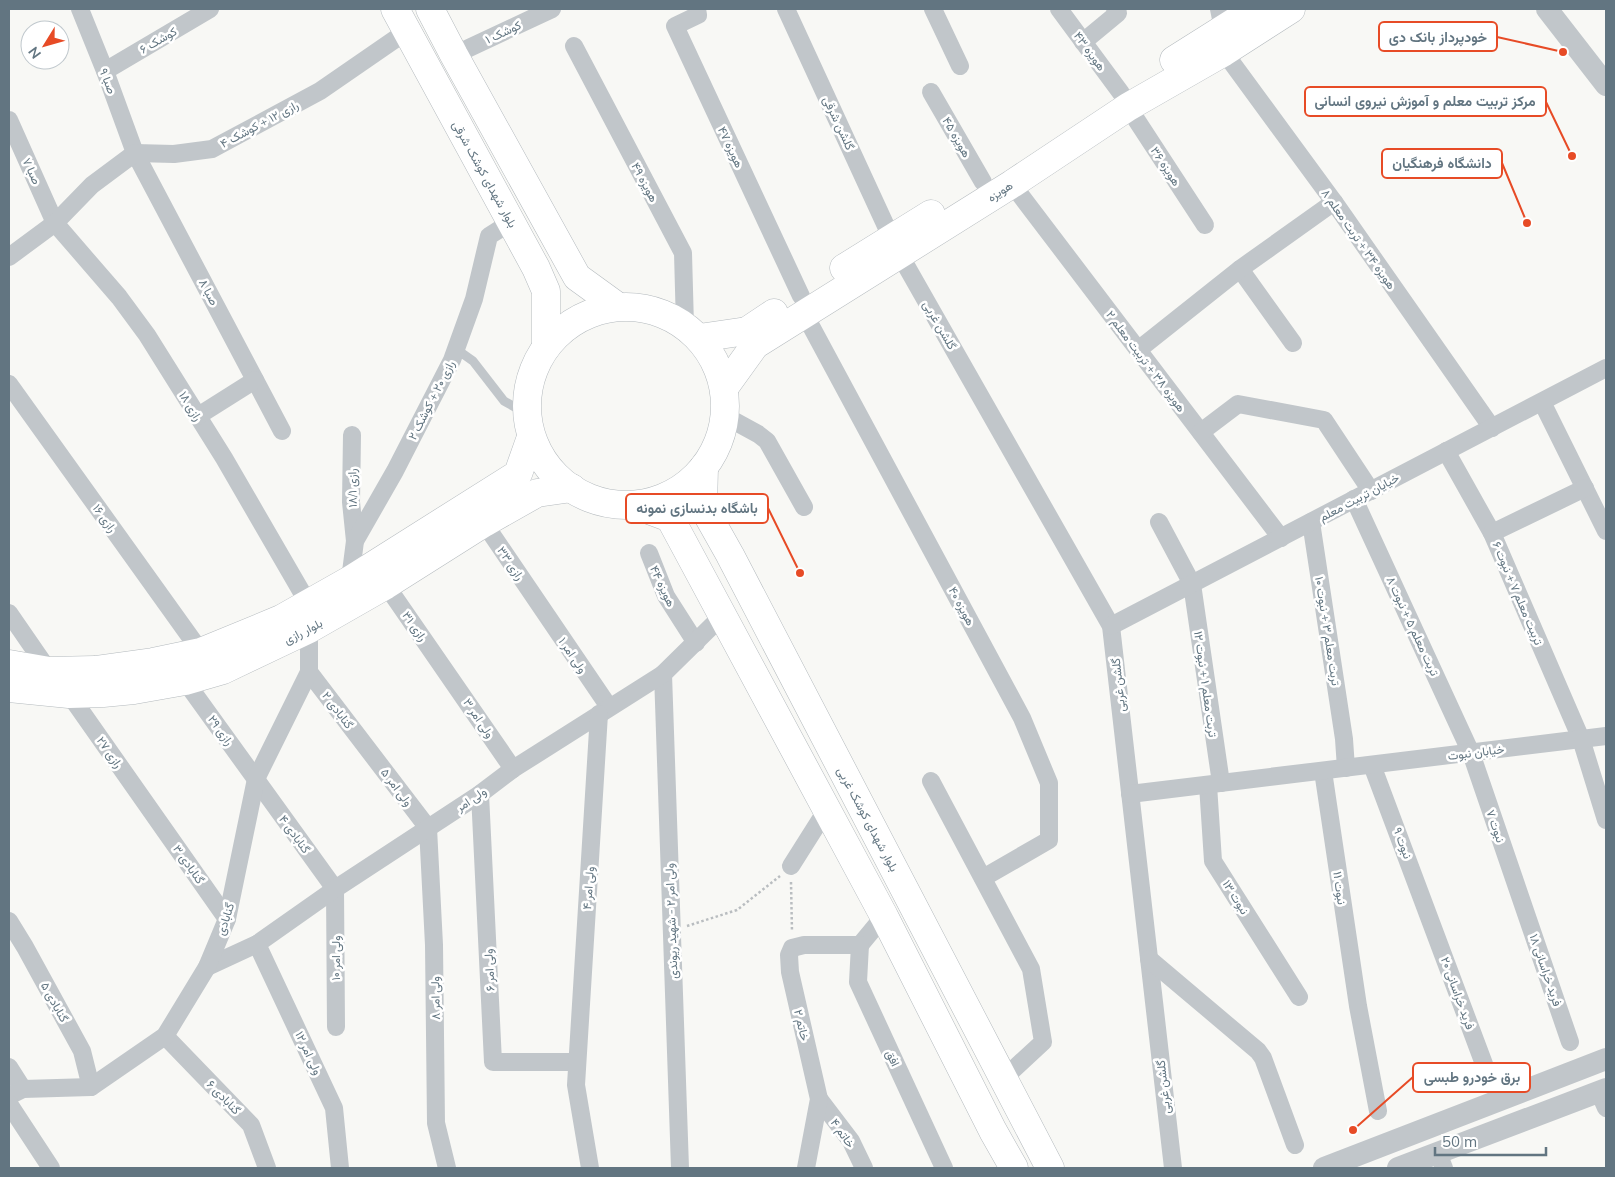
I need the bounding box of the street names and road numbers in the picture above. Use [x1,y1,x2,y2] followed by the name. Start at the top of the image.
[483,17,524,48] street label: کوشک ۱
[137,23,180,57] street label: کوشک ۶
[1070,28,1109,74] street label: هویزه ۴۳
[96,66,120,96] street label: صبا ۹
[819,94,858,153] street label: گلشن شرقی
[217,97,301,152] street label: رازی ۱۲ + کوشک ۴
[939,114,975,160] street label: هویزه ۴۵
[448,118,521,231] street label: بلوار شهدای کوشک شرقی
[714,124,747,171] street label: هویزه ۴۷
[1147,143,1184,189] street label: هویزه ۳۶
[20,155,44,187] street label: صبا ۷
[627,160,662,205] street label: هویزه ۴۹
[985,177,1016,206] street label: هویزه
[1318,186,1399,293] street label: هویزه ۳۴ + تربت معلم ۸
[196,276,222,308] street label: صبا ۸
[919,298,960,353] street label: گلشن غربی
[1102,307,1189,415] street label: هویزه ۳۸ + تربیت معلم ۲
[404,358,458,443] street label: رازی ۲۰ + کوشک ۲
[175,388,206,424] street label: رازی ۱۸
[344,468,361,508] street label: رازی ۱۸/۱
[1316,470,1402,525] street label: خیایان تربیت معلم
[89,501,120,536] street label: رازی ۱۶
[1488,539,1547,648] street label: تربیت معلم ۷ + نبوت ۶
[493,543,528,583] street label: رازی ۳۳
[646,563,679,610] street label: هویزه ۴۴
[1383,574,1443,679] street label: تربت معلم ۵ + نبوت ۸
[1311,575,1344,687] street label: تربت معلم ۳ + نبوت ۱۰
[945,584,979,629] street label: هویزه ۴۰
[399,608,431,644] street label: رازی ۳۱
[281,615,325,648] street label: بلوار رازی
[1190,630,1221,738] street label: تربت معلم ۱ + نبوت ۱۲
[555,634,590,676] street label: ولی امر ۱
[1108,657,1129,713] street label: گلشن غربی
[318,688,357,732] street label: گنابادی ۲
[459,695,498,741] street label: ولی امر ۳
[204,712,237,749] street label: رازی ۲۹
[93,733,126,771] street label: رازی ۲۷
[1447,741,1505,764] street label: خیابان نبوت
[833,764,902,874] street label: بلوار شهدای کوشک غربی
[377,765,416,810] street label: ولی امر ۵
[452,783,490,816] street label: ولی امر
[1482,808,1509,845] street label: نبوت ۷
[275,812,314,857] street label: گنابادی ۴
[1389,825,1416,861] street label: نبوت ۹
[169,841,208,887] street label: گنابادی ۳
[661,863,682,979] street label: ولی امر ۲ - شهید ریوندی
[579,866,598,910] street label: ولی امر ۴
[1329,870,1350,906] street label: نبوت ۱۱
[1219,877,1252,918] street label: نبوت ۱۳
[213,901,238,938] street label: گنابادی
[1526,932,1565,1008] street label: فرید خراسانی ۱۸
[328,935,344,981] street label: ولی امر ۱۰
[480,948,499,992] street label: ولی امر ۶
[1437,955,1478,1032] street label: فرید خراسانی ۲۰
[427,976,444,1020] street label: ولی امر ۸
[37,979,72,1025] street label: گنابادی ۵
[790,1008,813,1042] street label: خاتم ۲
[291,1029,326,1078] street label: ولی امر ۱۲
[882,1047,903,1069] street label: افق
[1153,1059,1174,1115] street label: گلشن غربی
[203,1077,244,1118] street label: گنابادی ۶
[827,1115,858,1151] street label: خاتم ۴

